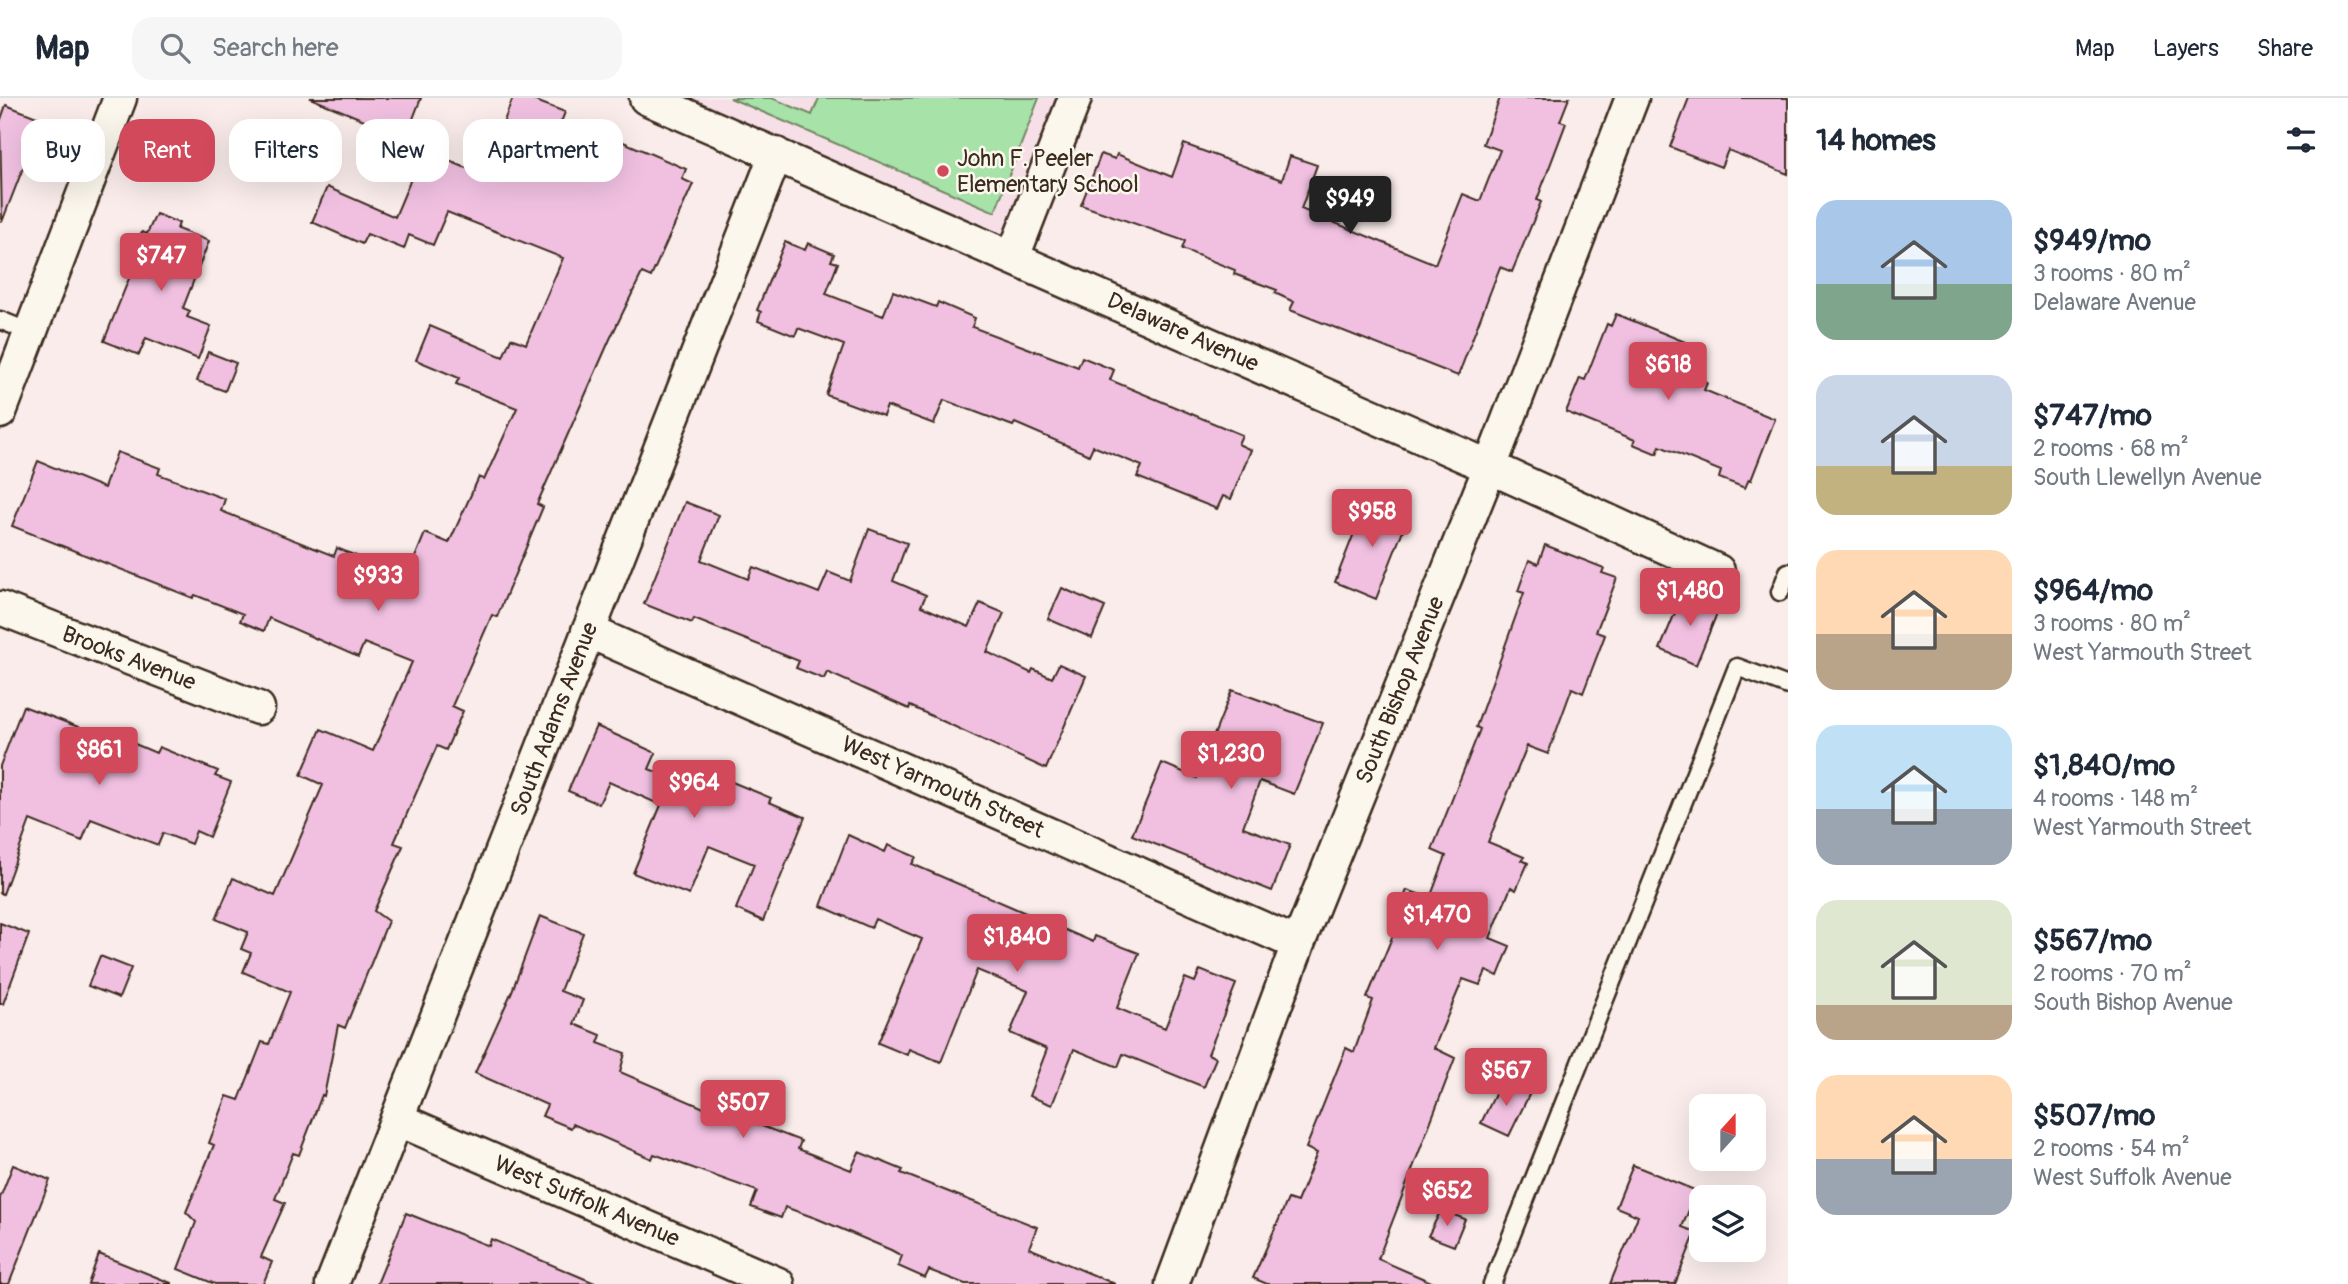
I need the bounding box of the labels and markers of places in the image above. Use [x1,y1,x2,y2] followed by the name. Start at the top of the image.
[957,144,1139,199] place label: John F. Peeler Elementary School
[935,163,951,179] marker: John F. Peeler Elementary School
[1309,176,1391,236] pin: $949
[120,234,202,293] pin: $747
[1627,342,1709,402] pin: $618
[1331,490,1413,549] pin: $958
[337,554,419,613] pin: $933
[1633,568,1747,628] pin: $1,480
[58,728,140,787] pin: $861
[1174,732,1288,791] pin: $1,230
[653,760,735,820] pin: $964
[1380,892,1494,952] pin: $1,470
[960,914,1074,974] pin: $1,840
[1465,1048,1547,1108] pin: $567
[702,1080,784,1140] pin: $507
[1406,1168,1488,1228] pin: $652

